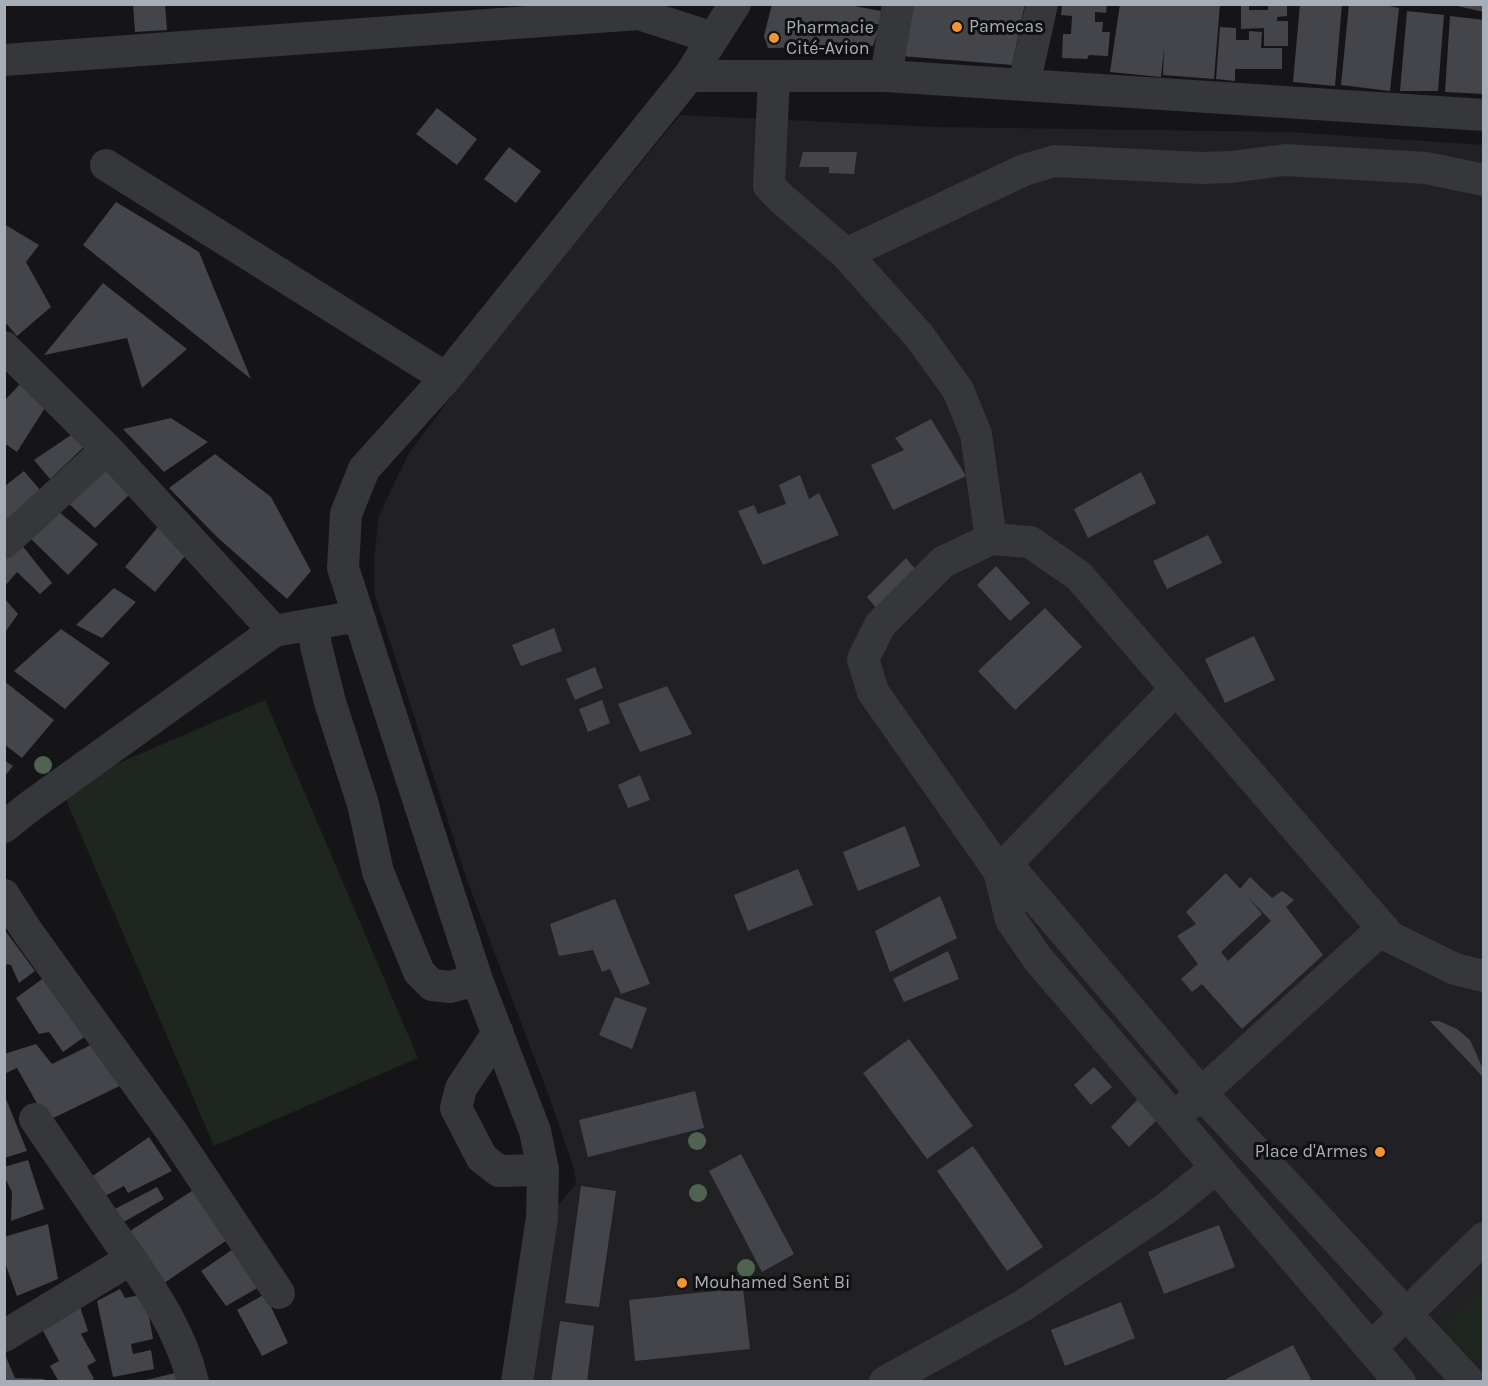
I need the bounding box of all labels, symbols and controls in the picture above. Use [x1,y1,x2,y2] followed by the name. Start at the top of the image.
[969,16,1044,38] place label: Pamecas
[786,17,874,60] place label: Pharmacie Cité-Avion
[950,20,964,34] marker: Pamecas
[767,31,781,45] marker: Pharmacie Cité-Avion
[1255,1141,1368,1163] place label: Place d'Armes
[1373,1145,1387,1159] marker: Place d'Armes
[694,1272,850,1294] place label: Mouhamed Sent Bi
[675,1276,689,1290] marker: Mouhamed Sent Bi

